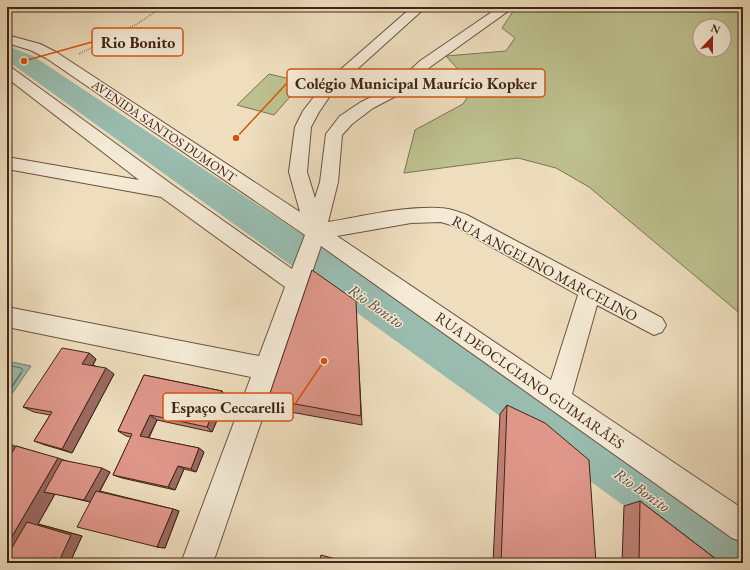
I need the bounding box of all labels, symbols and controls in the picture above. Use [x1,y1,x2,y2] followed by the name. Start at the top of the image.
[692,18,732,58] north arrow
[709,21,723,37] text: N
[92,28,183,56] callout: Rio Bonito
[101,32,175,53] text: Rio Bonito
[287,69,545,97] callout: Colégio Municipal Maurício Kopker
[295,73,537,94] text: Colégio Municipal Maurício Kopker
[87,75,240,186] street label: AVENIDA SANTOS DUMONT
[449,211,641,325] street label: RUA ANGELINO MARCELINO
[344,279,408,333] water label: Rio Bonito
[432,307,628,453] street label: RUA DEOCLCIANO GUIMARÃES
[163,393,293,421] callout: Espaço Ceccarelli
[171,397,285,418] text: Espaço Ceccarelli
[610,463,674,517] water label: Rio Bonito

